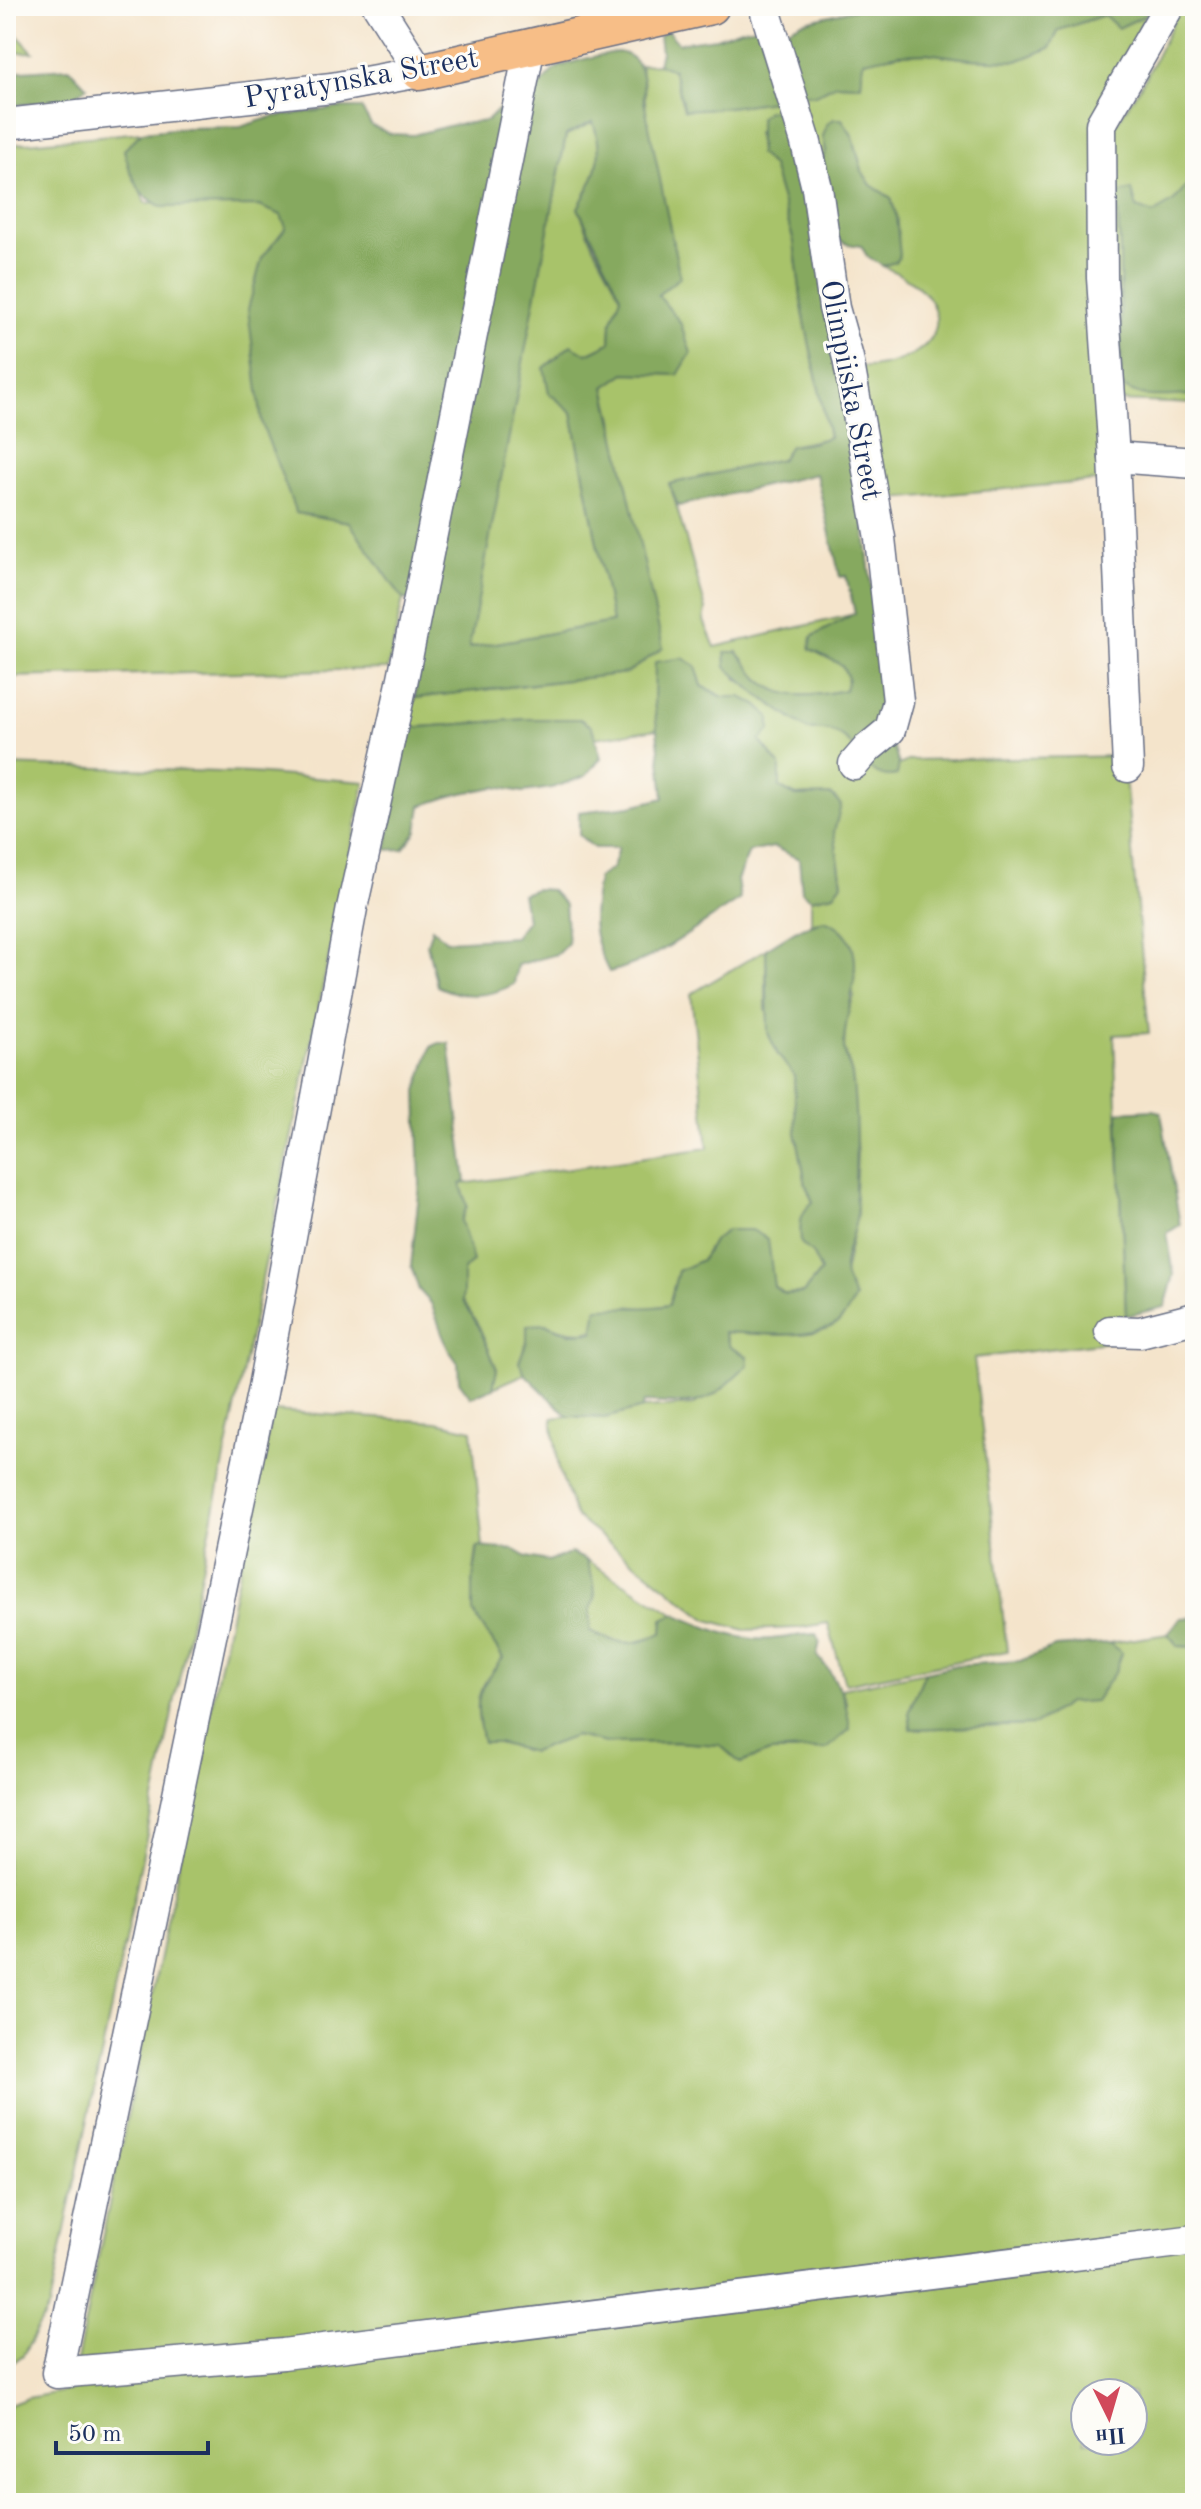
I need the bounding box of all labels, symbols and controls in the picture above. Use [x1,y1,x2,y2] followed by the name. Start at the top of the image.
[242,44,481,114] street label: Pyratynska Street
[814,278,886,503] street label: Olimpiiska Street
[1069,2377,1149,2457] north arrow
[56,2405,208,2455] scale bar
[68,2423,122,2447] text: 50 m
[1095,2423,1127,2447] text: Пн

